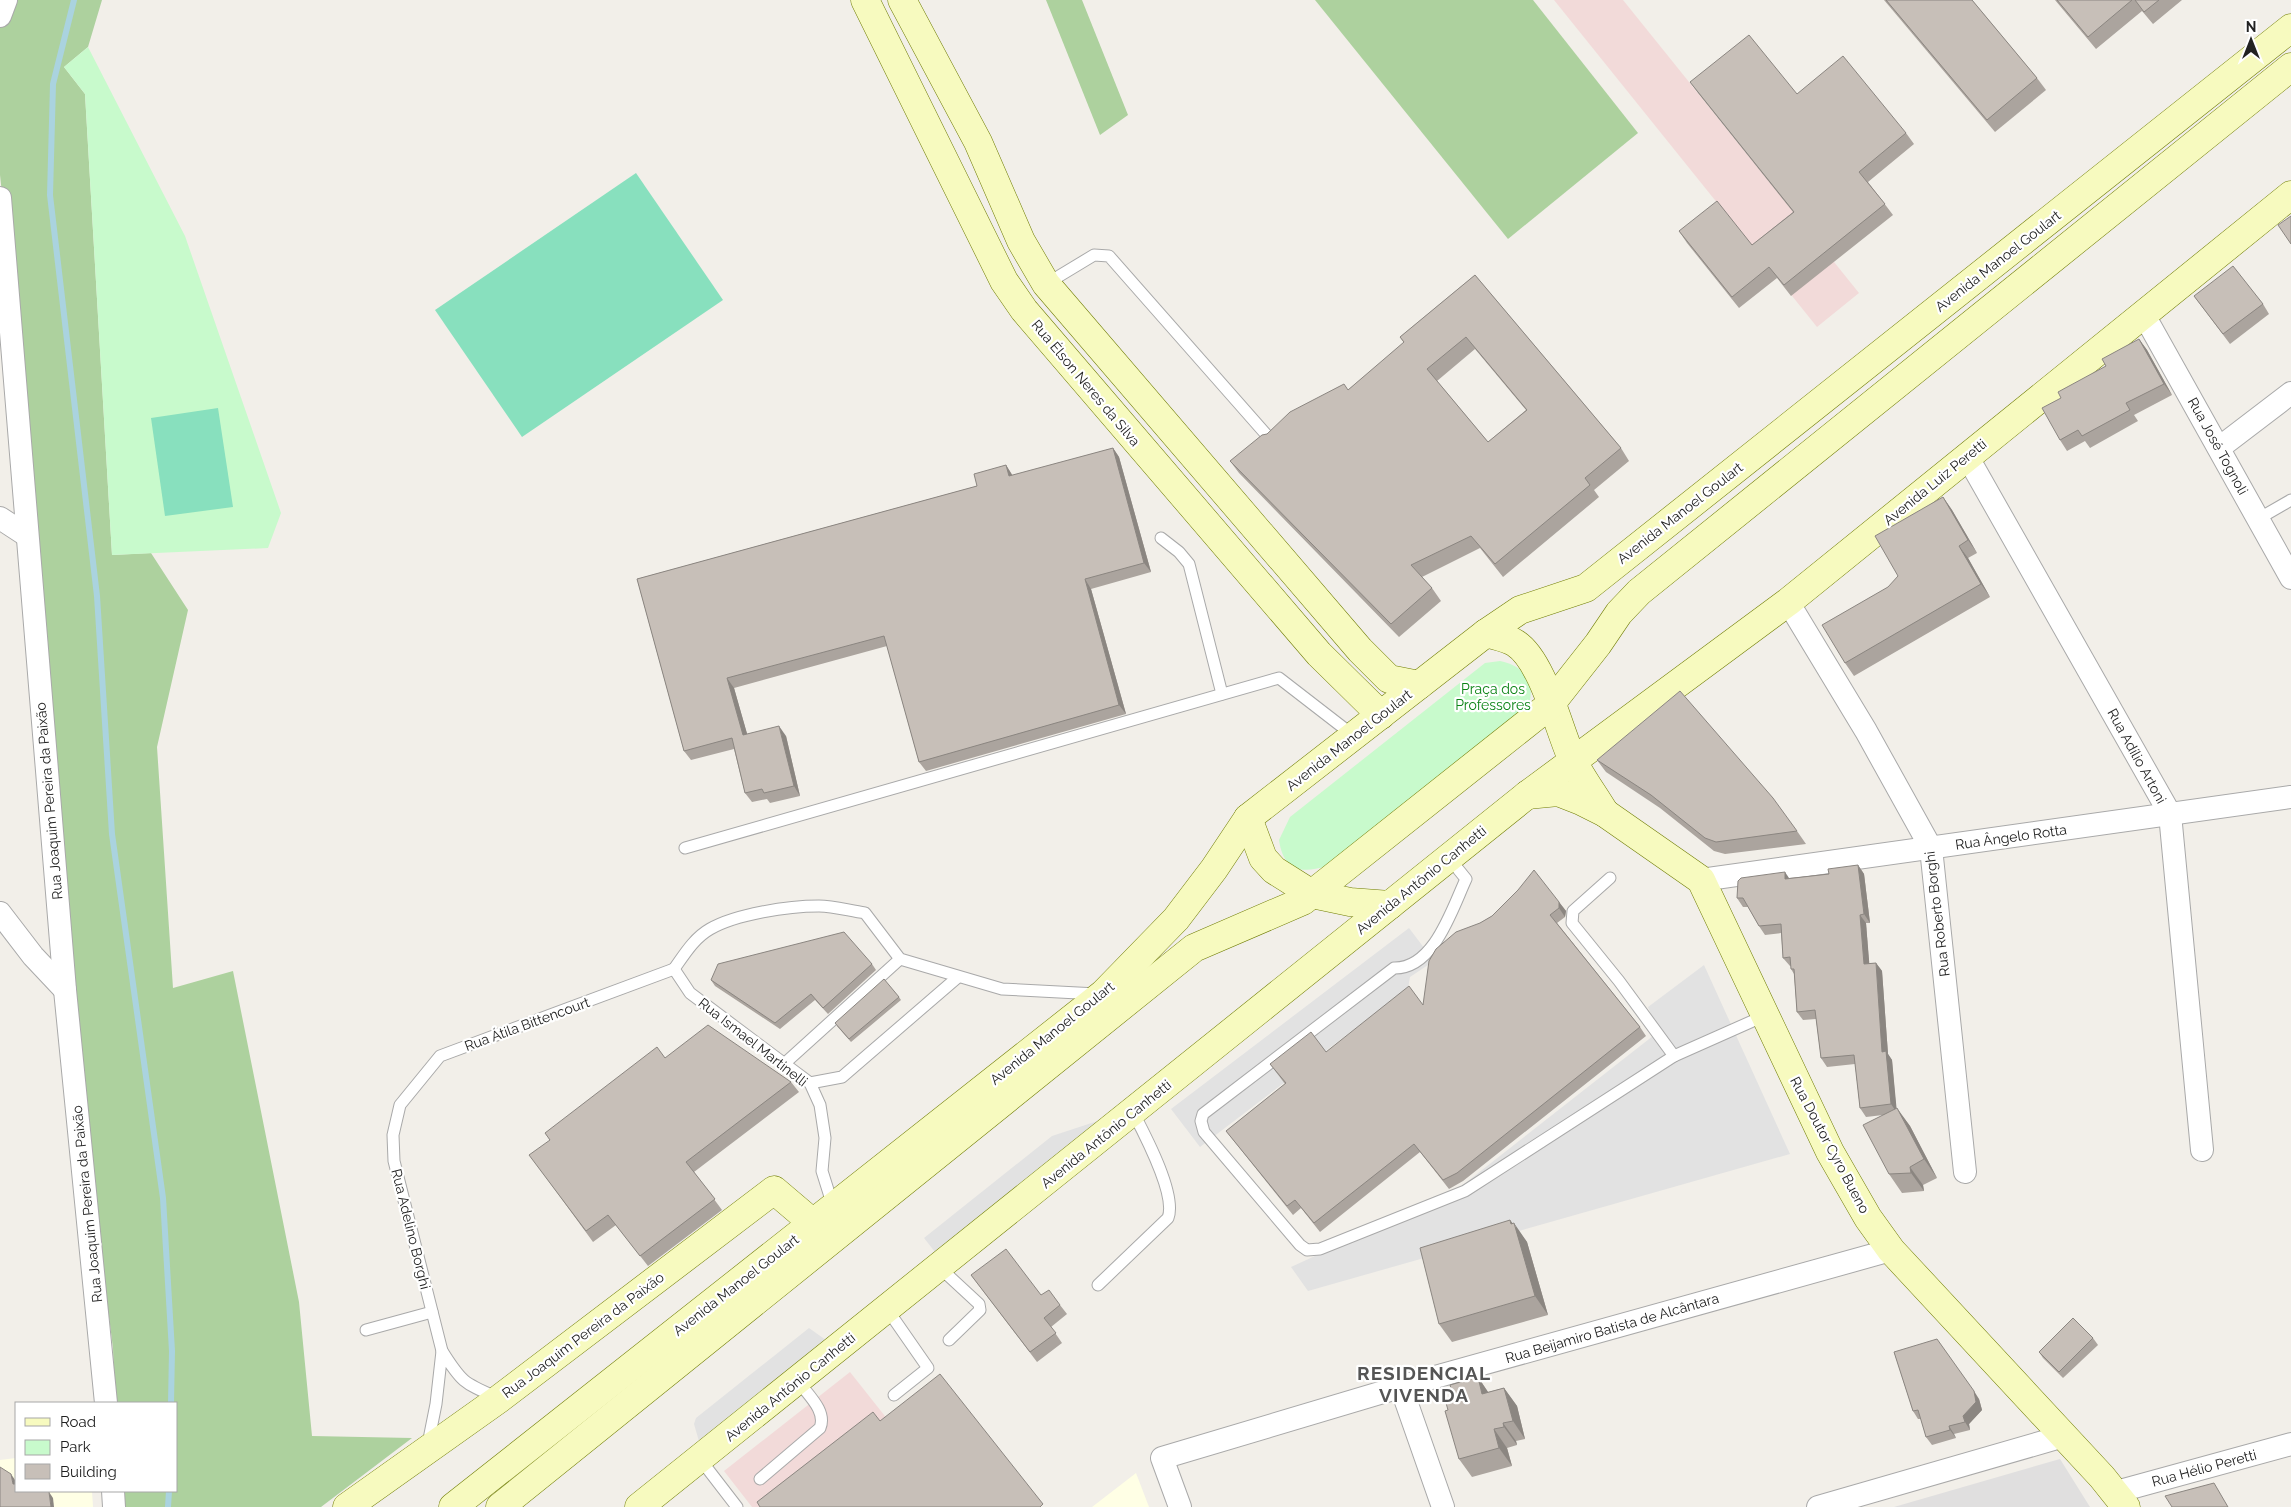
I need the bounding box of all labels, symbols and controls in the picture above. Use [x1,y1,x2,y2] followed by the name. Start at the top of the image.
[2226,15,2276,65] north arrow
[2246,19,2256,35] text: N
[1932,207,2064,315] street label: Avenida Manoel Goulart
[1029,316,1144,449] street label: Rua Élson Neres da Silva
[2185,395,2251,497] street label: Rua José Tognoli
[1880,436,1990,528] street label: Avenida Luiz Peretti
[1614,459,1746,567] street label: Avenida Manoel Goulart
[1455,681,1531,713] park label: Praça dos Professores
[1283,686,1415,794] street label: Avenida Manoel Goulart
[32,702,66,900] street label: Rua Joaquim Pereira da Paixão
[2104,706,2170,806] street label: Rua Adílio Artoni
[1954,820,2068,853] street label: Rua Ângelo Rotta
[1353,823,1489,937] street label: Avenida Antônio Canhetti
[1921,850,1953,978] street label: Rua Roberto Borghi
[987,978,1117,1088] street label: Avenida Manoel Goulart
[462,993,592,1054] street label: Rua Átila Bittencourt
[695,994,811,1090] street label: Rua Ismael Martinelli
[1787,1074,1873,1216] street label: Rua Doutor Cyro Bueno
[1038,1077,1174,1191] street label: Avenida Antônio Canhetti
[69,1105,105,1303] street label: Rua Joaquim Pereira da Paixão
[388,1167,434,1291] street label: Rua Adelino Borghi
[670,1231,802,1339] street label: Avenida Manoel Goulart
[499,1269,667,1401] street label: Rua Joaquim Pereira da Paixão
[1503,1290,1721,1366] street label: Rua Beijamiro Batista de Alcântara
[722,1330,858,1444] street label: Avenida Antônio Canhetti
[1357,1362,1491,1406] district label: RESIDENCIAL VIVENDA
[15,1402,178,1492] legend
[60,1413,96,1431] text: Road
[60,1438,91,1456] text: Park
[2150,1446,2258,1490] street label: Rua Hélio Peretti
[60,1463,117,1481] text: Building

